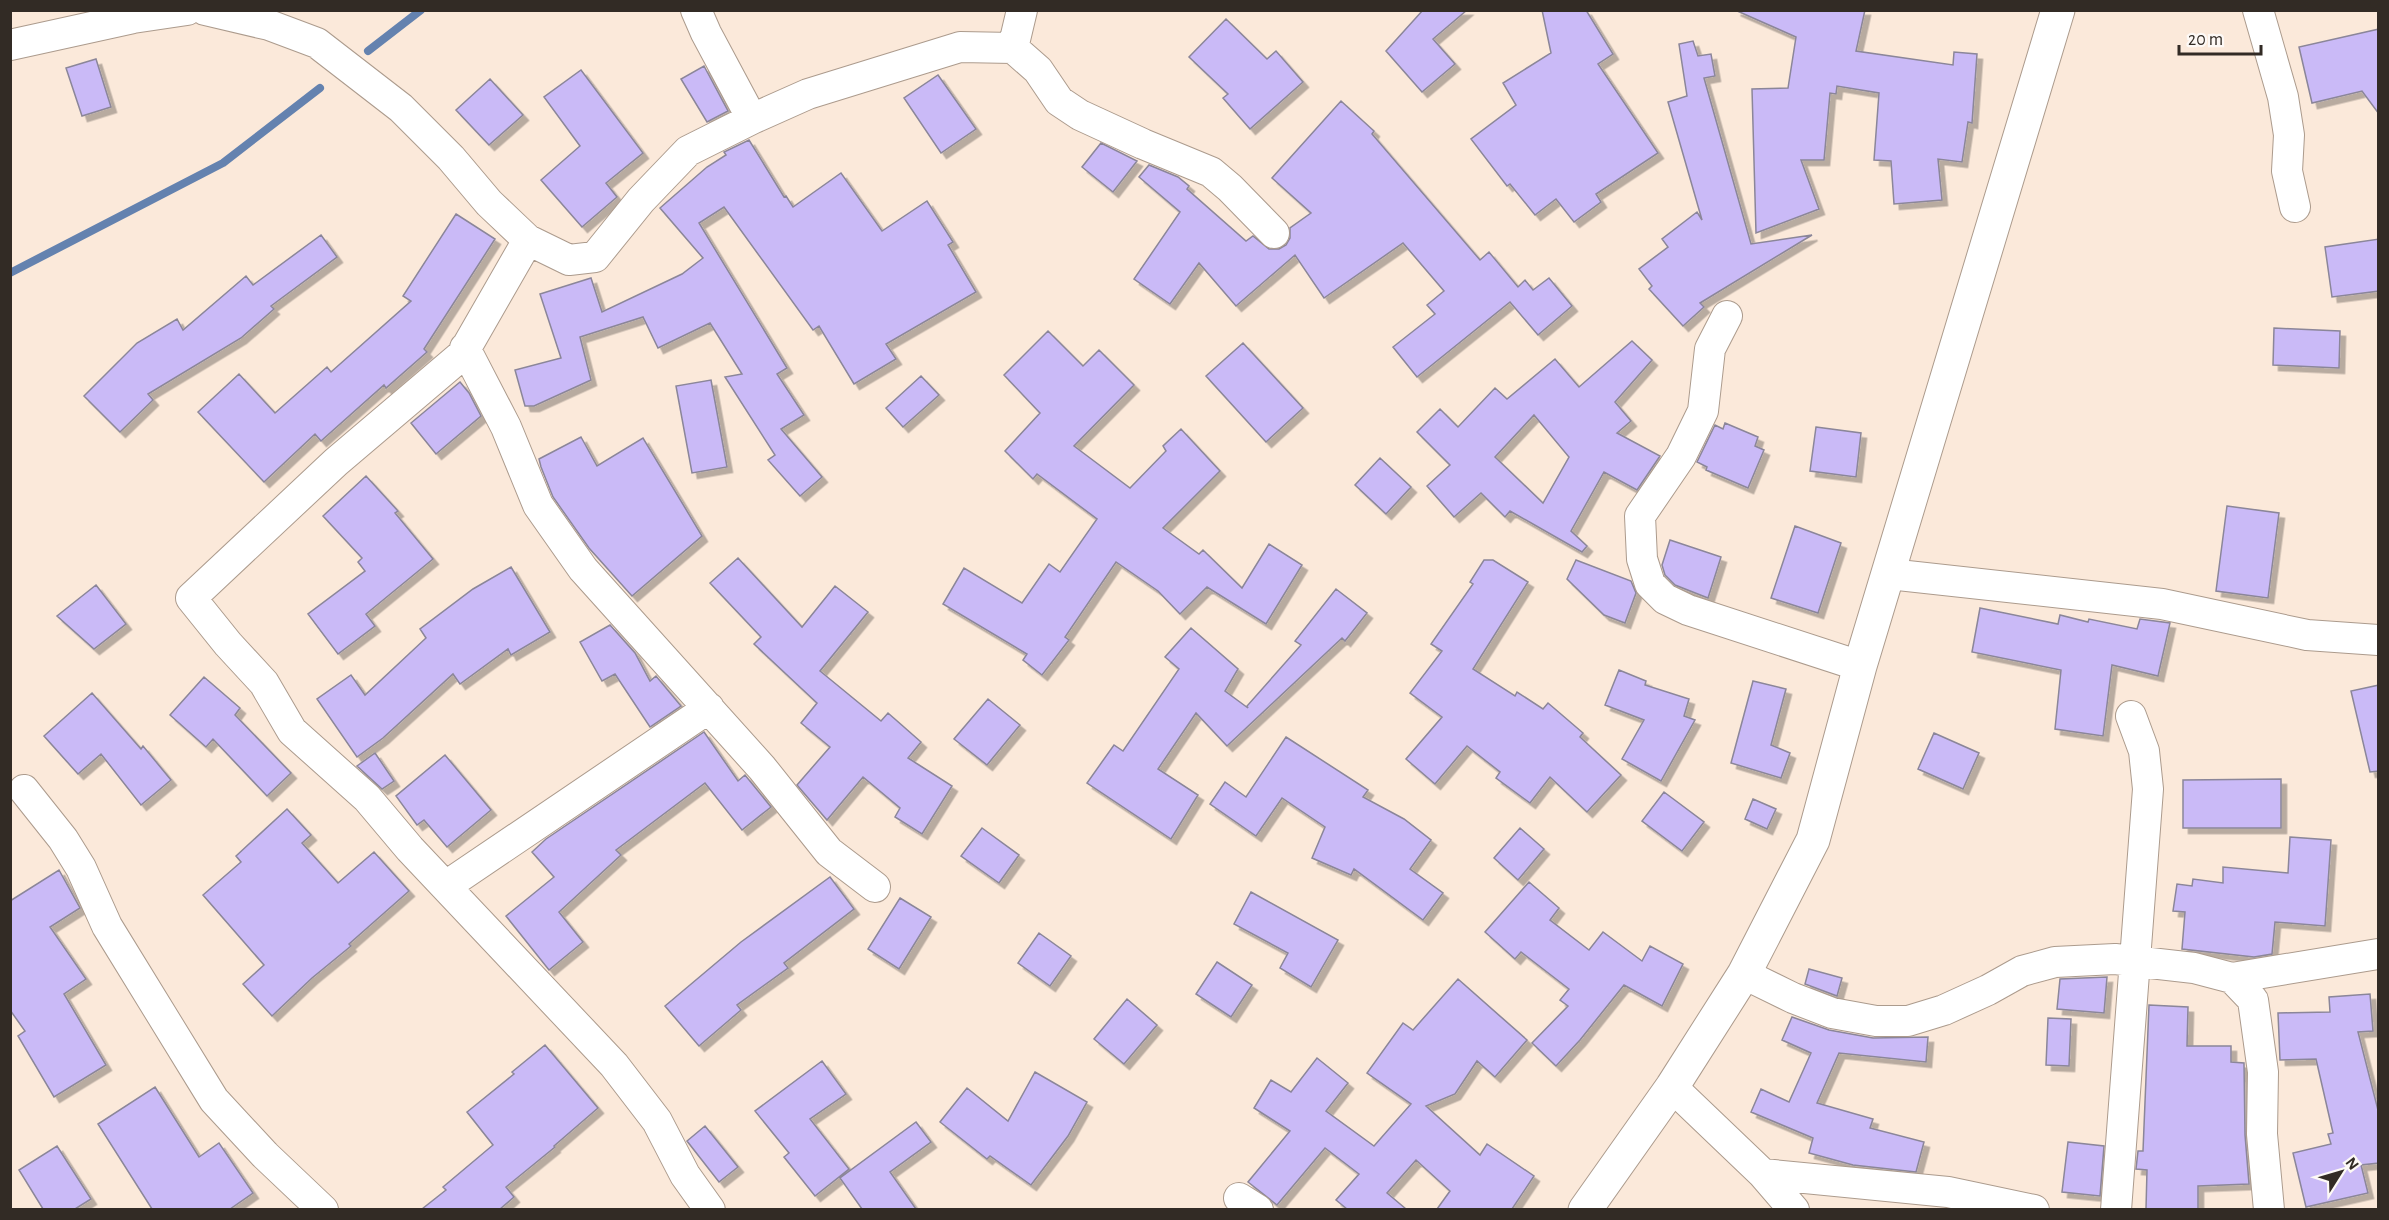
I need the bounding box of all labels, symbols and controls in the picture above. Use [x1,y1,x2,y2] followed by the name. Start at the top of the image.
[2179,18,2262,56] scale bar
[2188,31,2223,49] text: 20 m
[2311,1142,2371,1202] north arrow
[2342,1154,2362,1173] text: N

